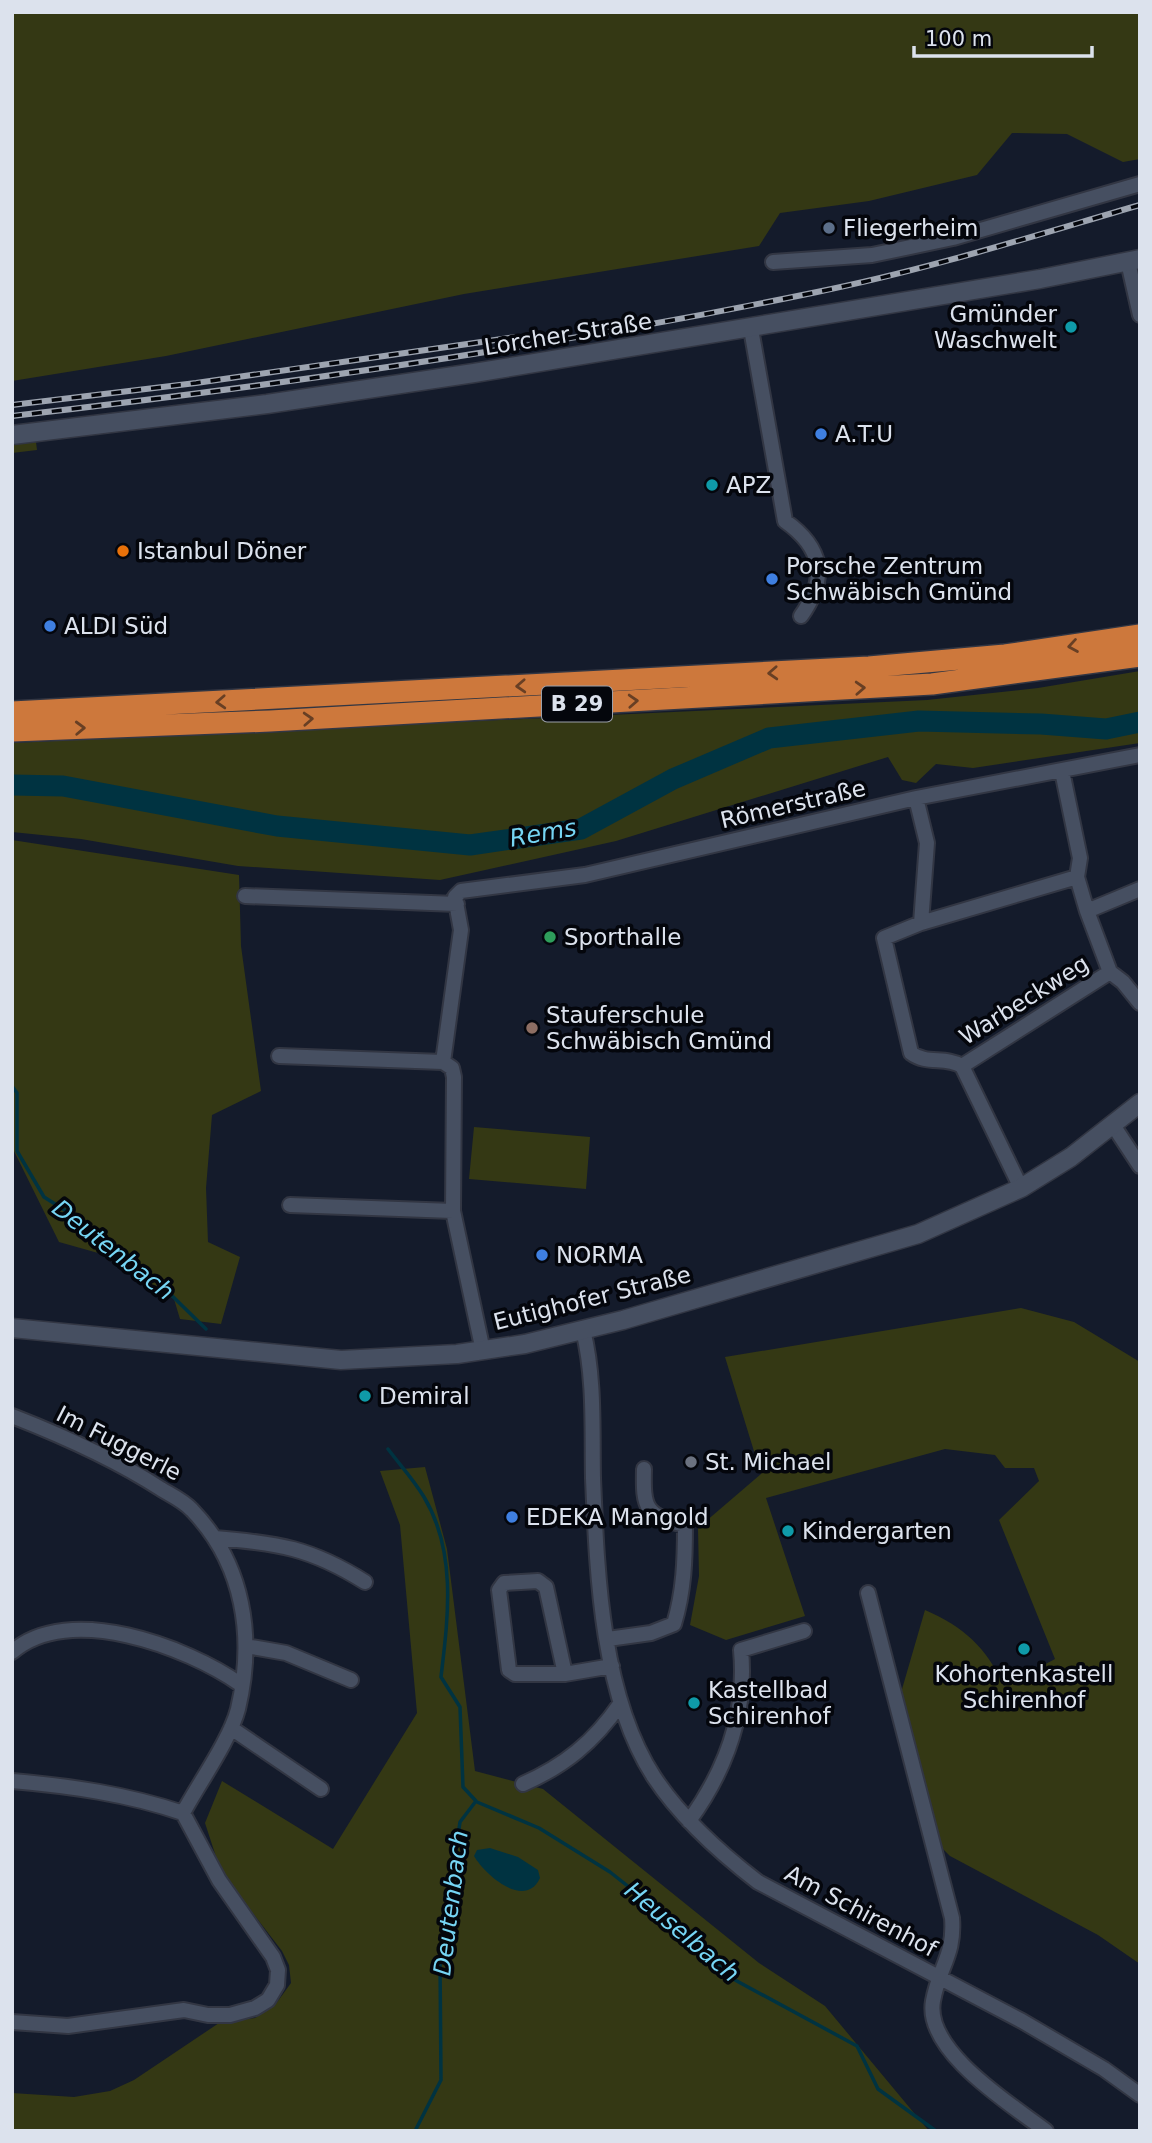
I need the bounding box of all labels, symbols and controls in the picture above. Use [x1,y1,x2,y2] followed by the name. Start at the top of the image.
[914,14,1092,58] scale bar
[925,27,992,51] text: 100 m
[843,215,978,241] place label: Fliegerheim
[821,220,837,236] marker: Fliegerheim
[934,301,1058,353] place label: Gmünder Waschwelt
[482,308,654,360] street label: Lorcher Straße
[1063,319,1079,335] marker: Gmünder Waschwelt
[835,421,893,447] place label: A.T.U
[813,426,829,442] marker: A.T.U
[726,472,771,498] place label: APZ
[704,477,720,493] marker: APZ
[137,538,307,564] place label: Istanbul Döner
[115,543,131,559] marker: Istanbul Döner
[786,553,1012,605] place label: Porsche Zentrum Schwäbisch Gmünd
[764,571,780,587] marker: Porsche Zentrum Schwäbisch Gmünd
[64,613,168,639] place label: ALDI Süd
[42,618,58,634] marker: ALDI Süd
[1067,638,1078,653] one-way arrow
[767,665,778,680] one-way arrow
[515,678,526,693] one-way arrow
[855,681,866,696] one-way arrow
[542,686,612,722] road number: B 29
[628,693,639,708] one-way arrow
[215,695,226,710] one-way arrow
[303,711,314,726] one-way arrow
[75,721,86,736] one-way arrow
[718,775,868,833] street label: Römerstraße
[507,813,579,853] water label: Rems
[564,924,681,950] place label: Sporthalle
[542,929,558,945] marker: Sporthalle
[955,950,1093,1050] street label: Warbeckweg
[546,1002,772,1054] place label: Stauferschule Schwäbisch Gmünd
[524,1020,540,1036] marker: Stauferschule Schwäbisch Gmünd
[47,1194,179,1306] water label: Deutenbach
[556,1242,643,1268] place label: NORMA
[534,1247,550,1263] marker: NORMA
[491,1261,693,1335] street label: Eutighofer Straße
[379,1383,470,1409] place label: Demiral
[357,1388,373,1404] marker: Demiral
[52,1400,186,1486] street label: Im Fuggerle
[705,1449,831,1475] place label: St. Michael
[683,1454,699,1470] marker: St. Michael
[526,1504,709,1530] place label: EDEKA Mangold
[504,1509,520,1525] marker: EDEKA Mangold
[802,1518,952,1544] place label: Kindergarten
[780,1523,796,1539] marker: Kindergarten
[1016,1641,1032,1657] marker: Kohortenkastell Schirenhof
[935,1661,1113,1713] place label: Kohortenkastell Schirenhof
[708,1677,832,1729] place label: Kastellbad Schirenhof
[686,1695,702,1711] marker: Kastellbad Schirenhof
[428,1829,474,1977] water label: Deutenbach
[781,1860,942,1962] street label: Am Schirenhof
[619,1876,745,1988] water label: Heuselbach

